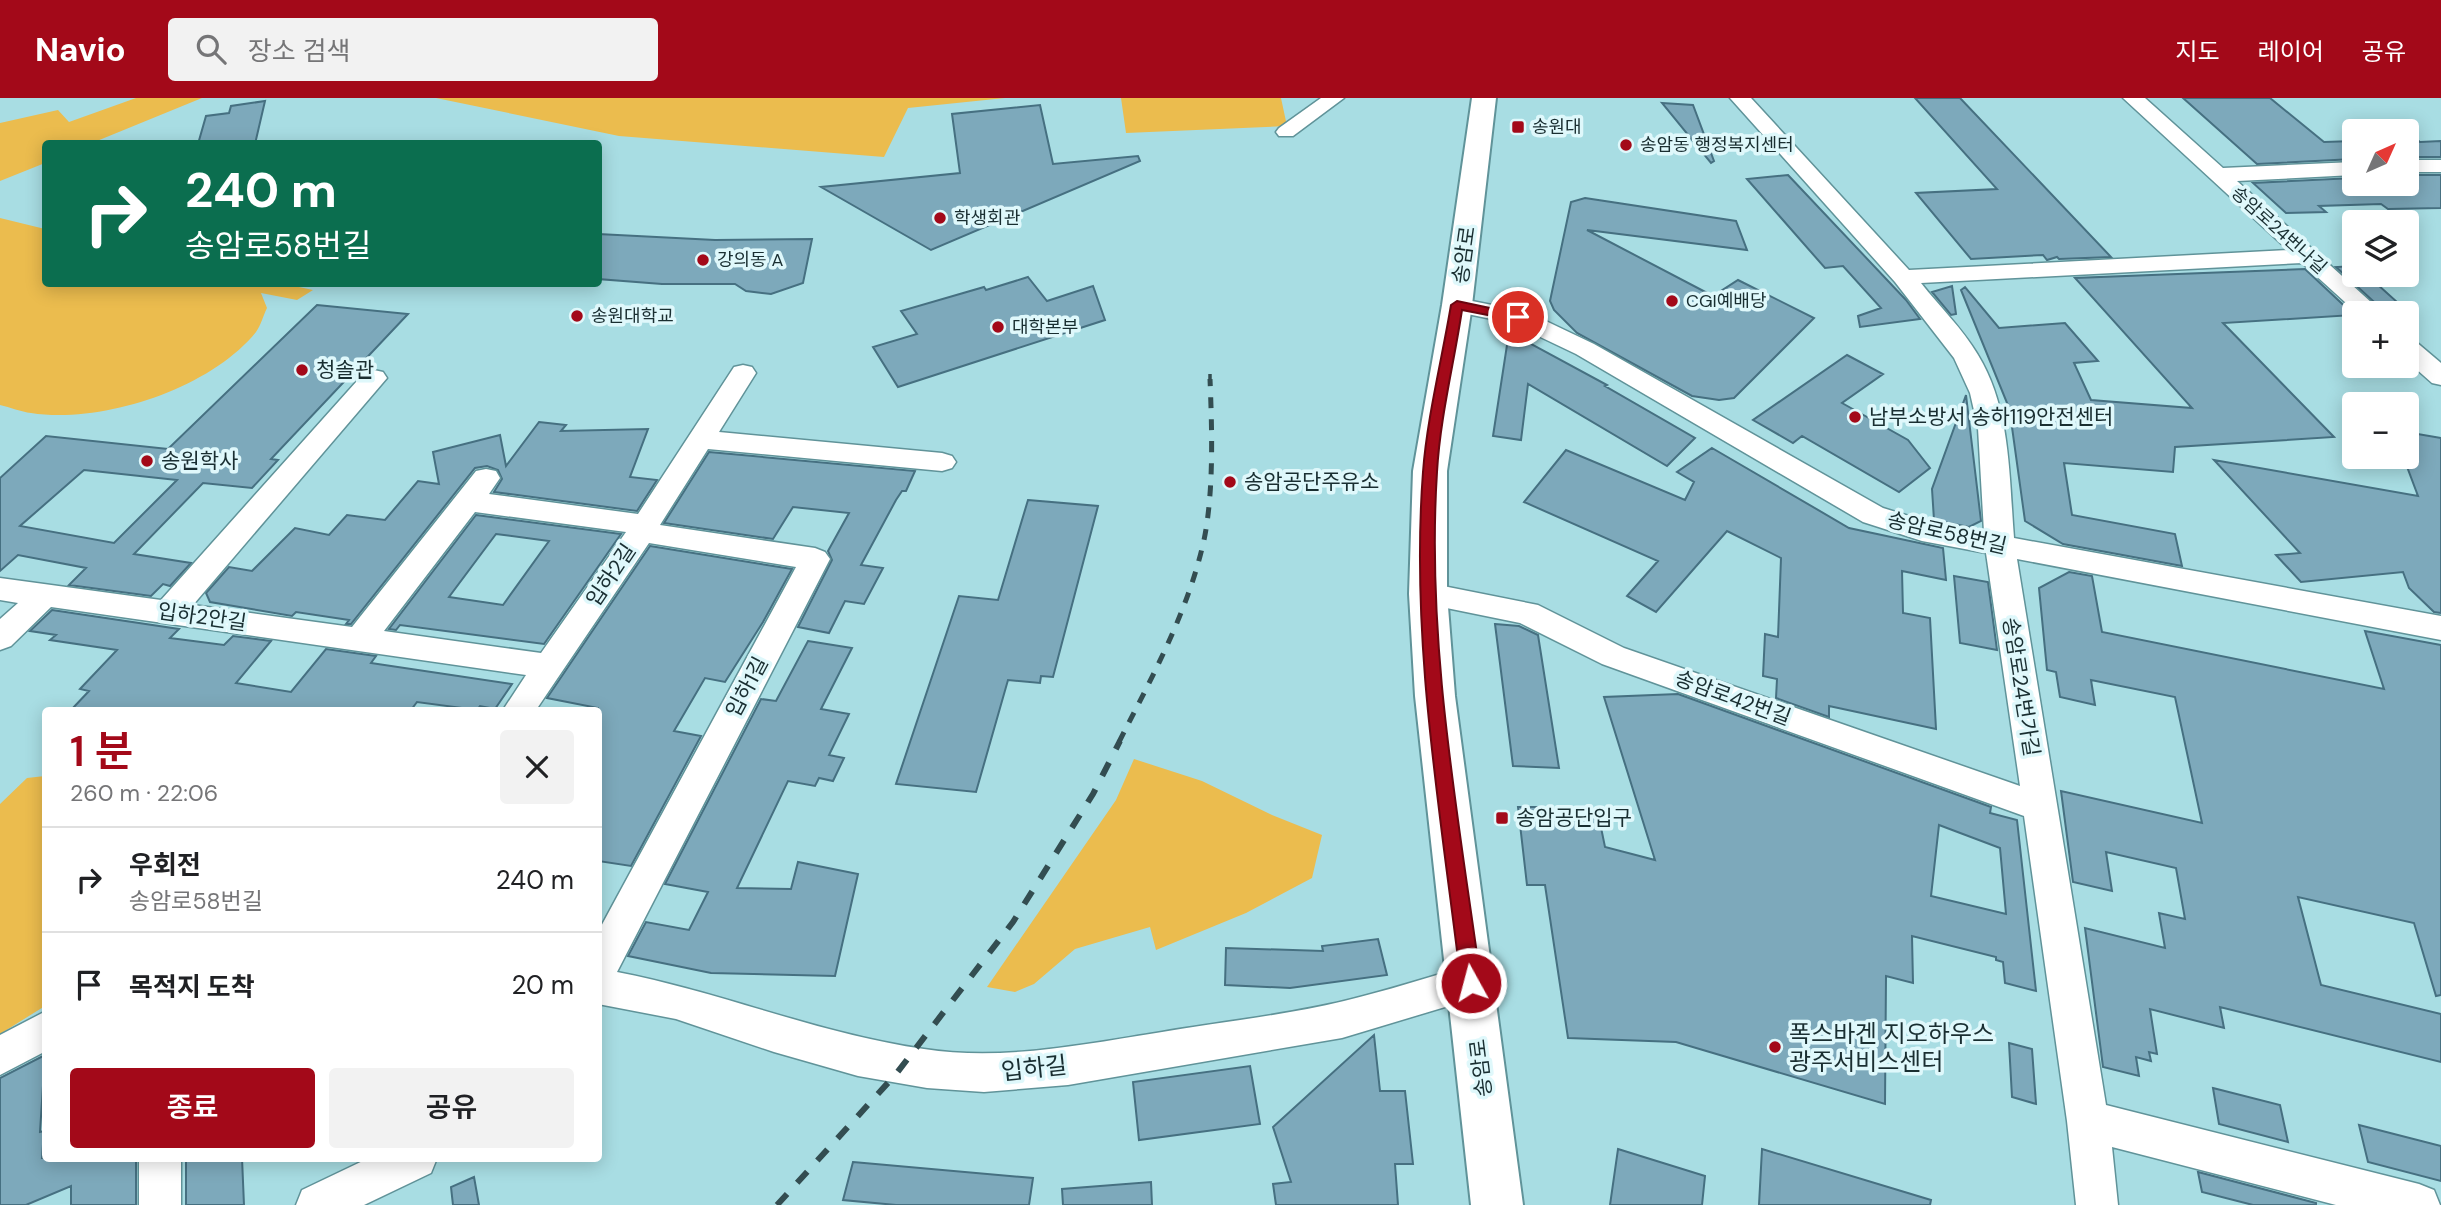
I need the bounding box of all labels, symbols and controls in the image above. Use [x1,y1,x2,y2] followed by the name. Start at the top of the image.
[168,18,658,81] search box
[35,28,126,71] text: Navio
[192,30,230,68] icon: search
[248,34,350,68] text: 장소 검색
[2175,36,2220,67] text: 지도
[2258,36,2324,67] text: 레이어
[2362,36,2406,67] text: 공유
[1532,115,1582,139] place label: 송원대
[1510,119,1526,135] marker: 송원대
[2342,119,2418,196] north arrow
[2342,119,2419,469] map controls
[1640,133,1794,157] place label: 송암동 행정복지센터
[1618,137,1634,153] marker: 송암동 행정복지센터
[185,158,337,222] text: 240 m
[70,168,161,259] icon: right
[2226,181,2332,279] street label: 송암로24번나길
[954,206,1021,230] place label: 학생회관
[932,210,948,226] marker: 학생회관
[2342,210,2419,287] button: layers
[1446,224,1482,286] street label: 송암로
[185,225,371,267] text: 송암로58번길
[717,248,783,272] place label: 강의동 A
[695,252,711,268] marker: 강의동 A
[1488,287,1548,347] pin
[1686,289,1766,313] place label: CGI예배당
[1664,293,1680,309] marker: CGI예배당
[1499,298,1537,336] icon: arrive
[2342,301,2419,378] button: +
[591,304,674,328] place label: 송원대학교
[569,308,585,324] marker: 송원대학교
[1012,315,1078,339] place label: 대학본부
[990,319,1006,335] marker: 대학본부
[316,356,374,384] place label: 청솔관
[294,362,310,378] marker: 청솔관
[2342,392,2419,469] button: −
[1869,403,2113,431] place label: 남부소방서 송하119안전센터
[1847,409,1863,425] marker: 남부소방서 송하119안전센터
[161,447,238,475] place label: 송원학사
[139,453,155,469] marker: 송원학사
[1244,468,1379,496] place label: 송암공단주유소
[1222,474,1238,490] marker: 송암공단주유소
[1884,506,2010,560] street label: 송암로58번길
[580,538,642,612] street label: 입하2길
[156,597,248,637] street label: 입하2안길
[1996,615,2046,759] street label: 송암로24번가길
[719,652,775,722] street label: 입하1길
[1671,664,1795,732] street label: 송암로42번길
[70,724,134,779] text: 1 분
[500,730,574,804] button: close
[70,778,218,808] text: 260 m · 22:06
[1516,804,1632,832] place label: 송암공단입구
[1494,810,1510,826] marker: 송암공단입구
[129,848,201,882] text: 우회전
[70,861,108,899] icon: right
[496,863,574,897] text: 240 m
[129,886,263,916] text: 송암로58번길
[1434,946,1508,1020] position arrow
[70,966,108,1004] icon: arrive
[511,968,574,1002] text: 20 m
[129,970,255,1004] text: 목적지 도착
[1789,1018,1994,1077] place label: 폭스바겐 지오하우스 광주서비스센터
[1464,1038,1498,1098] street label: 송암로
[1767,1039,1783,1055] marker: 폭스바겐 지오하우스 광주서비스센터
[999,1049,1069,1087] street label: 입하길
[70,1068,315,1148] button: 종료
[329,1068,574,1148] button: 공유

